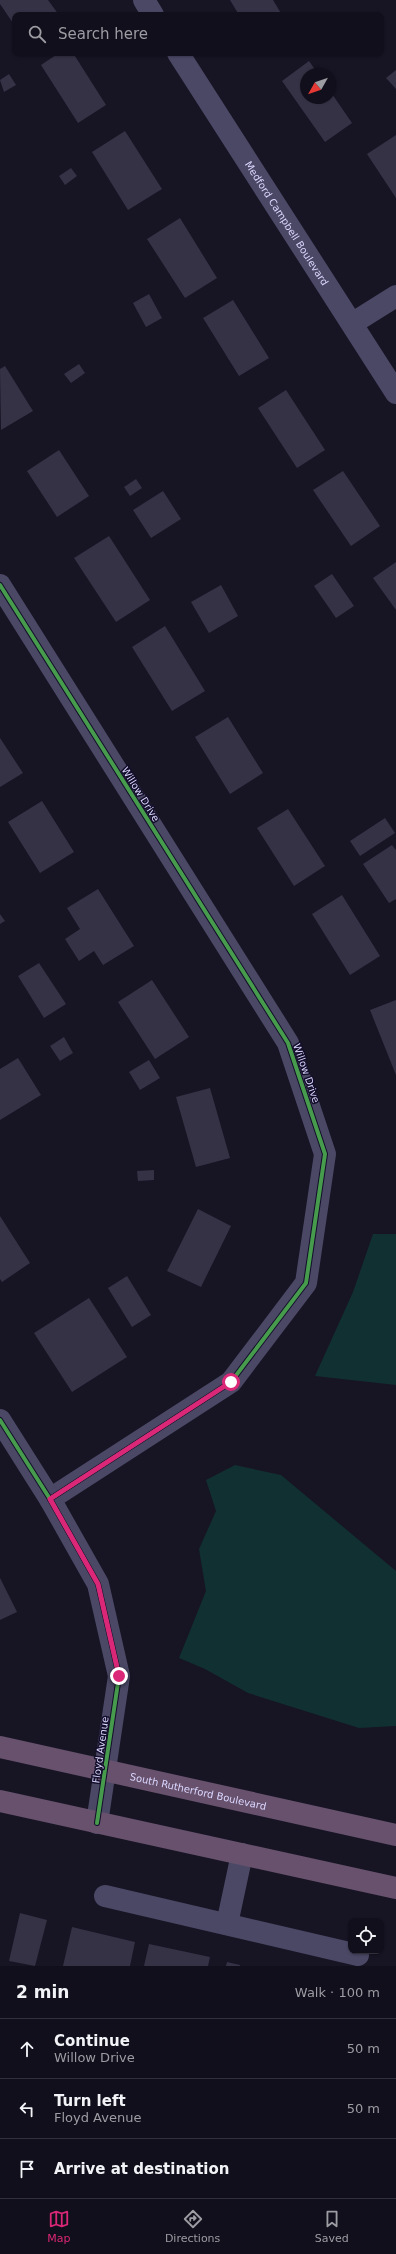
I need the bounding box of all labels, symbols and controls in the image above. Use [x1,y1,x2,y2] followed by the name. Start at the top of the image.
[12,12,384,56] search box
[26,23,48,45] icon: search
[58,25,148,43] text: Search here
[300,68,336,104] north arrow
[243,159,330,288] street label: Medford Campbell Boulevard
[119,765,162,824] street label: Willow Drive
[291,1042,322,1104] street label: Willow Drive
[222,1373,240,1391] route start
[110,1667,128,1685] route end
[90,1716,111,1784] street label: Floyd Avenue
[129,1771,267,1812] street label: South Rutherford Boulevard
[348,1918,384,1954] map controls
[348,1918,384,1954] button: locate
[16,1982,69,2002] text: 2 min
[295,1985,380,2000] text: Walk · 100 m
[54,2032,130,2050] text: Continue
[16,2038,38,2060] icon: ahead
[347,2041,380,2056] text: 50 m
[54,2050,135,2065] text: Willow Drive
[54,2092,126,2110] text: Turn left
[16,2098,38,2120] icon: left
[347,2101,380,2116] text: 50 m
[54,2110,141,2125] text: Floyd Avenue
[16,2158,38,2180] icon: arrive
[54,2160,229,2178] text: Arrive at destination
[47,2208,70,2245] tab: Map
[165,2208,220,2245] tab: Directions
[315,2208,349,2245] tab: Saved

